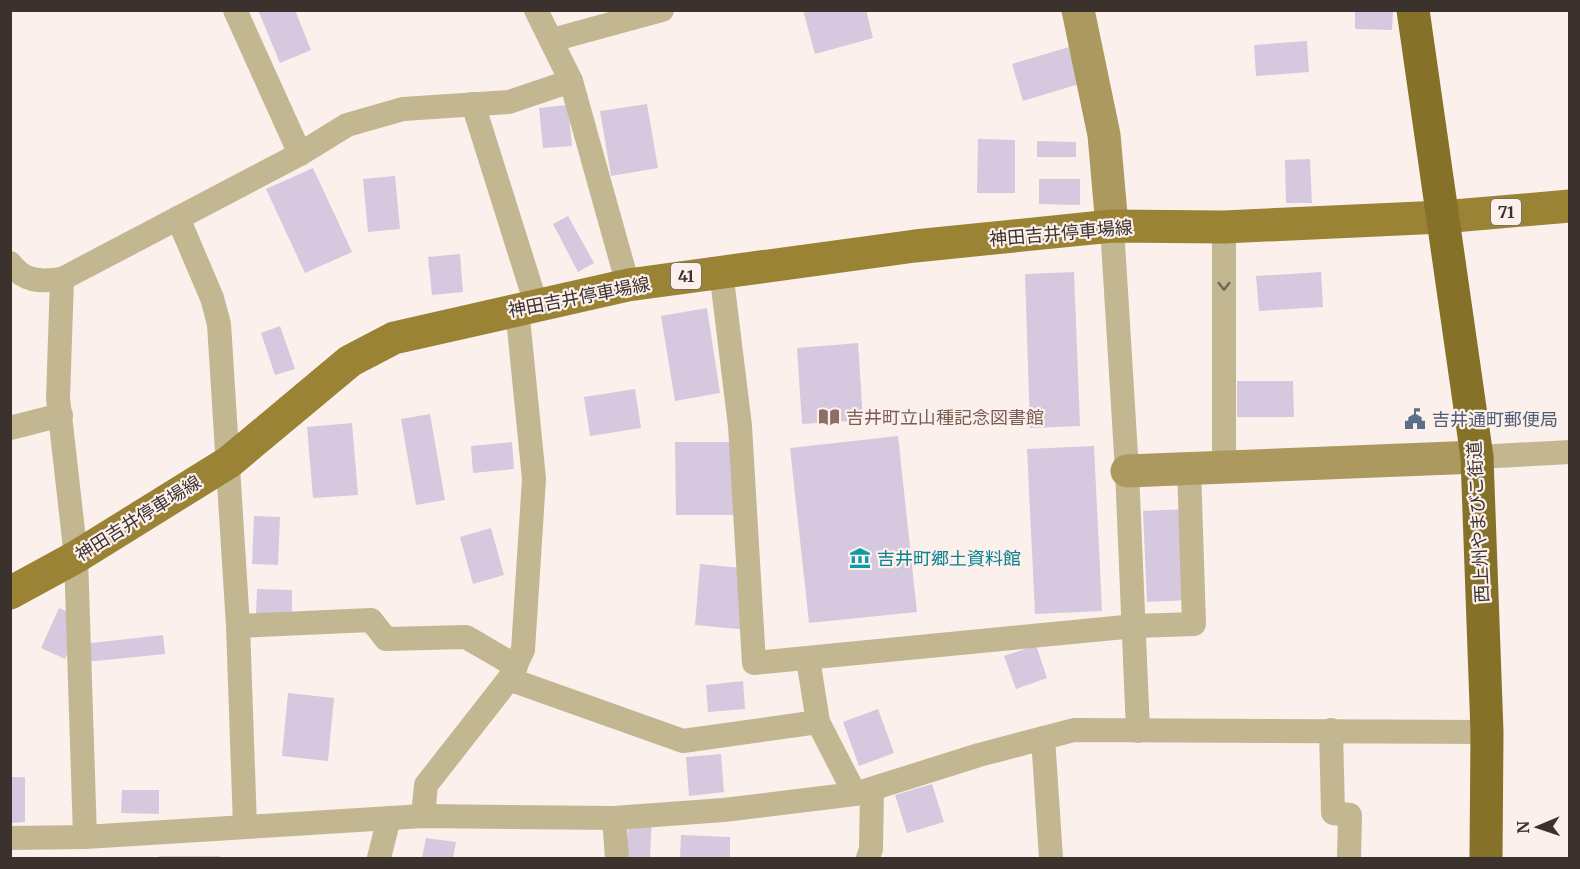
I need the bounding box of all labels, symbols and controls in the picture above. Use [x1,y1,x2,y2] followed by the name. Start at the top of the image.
[1491,199,1521,225] road number: 71
[988,215,1134,251] street label: 神田吉井停車場線
[671,263,701,289] road number: 41
[506,272,652,322] street label: 神田吉井停車場線
[1218,281,1230,290] one-way arrow
[817,405,841,429] library icon: 吉井町立山種記念図書館
[846,406,1044,429] place label: 吉井町立山種記念図書館
[1403,407,1427,431] public building icon: 吉井通町郵便局
[1432,408,1558,431] place label: 吉井通町郵便局
[1462,441,1494,603] street label: 西上州やまびこ街道
[71,470,205,566] street label: 神田吉井停車場線
[848,546,872,570] museum icon: 吉井町郷土資料館
[877,547,1021,570] place label: 吉井町郷土資料館
[1508,797,1568,857] north arrow
[1513,820,1533,834] text: N

